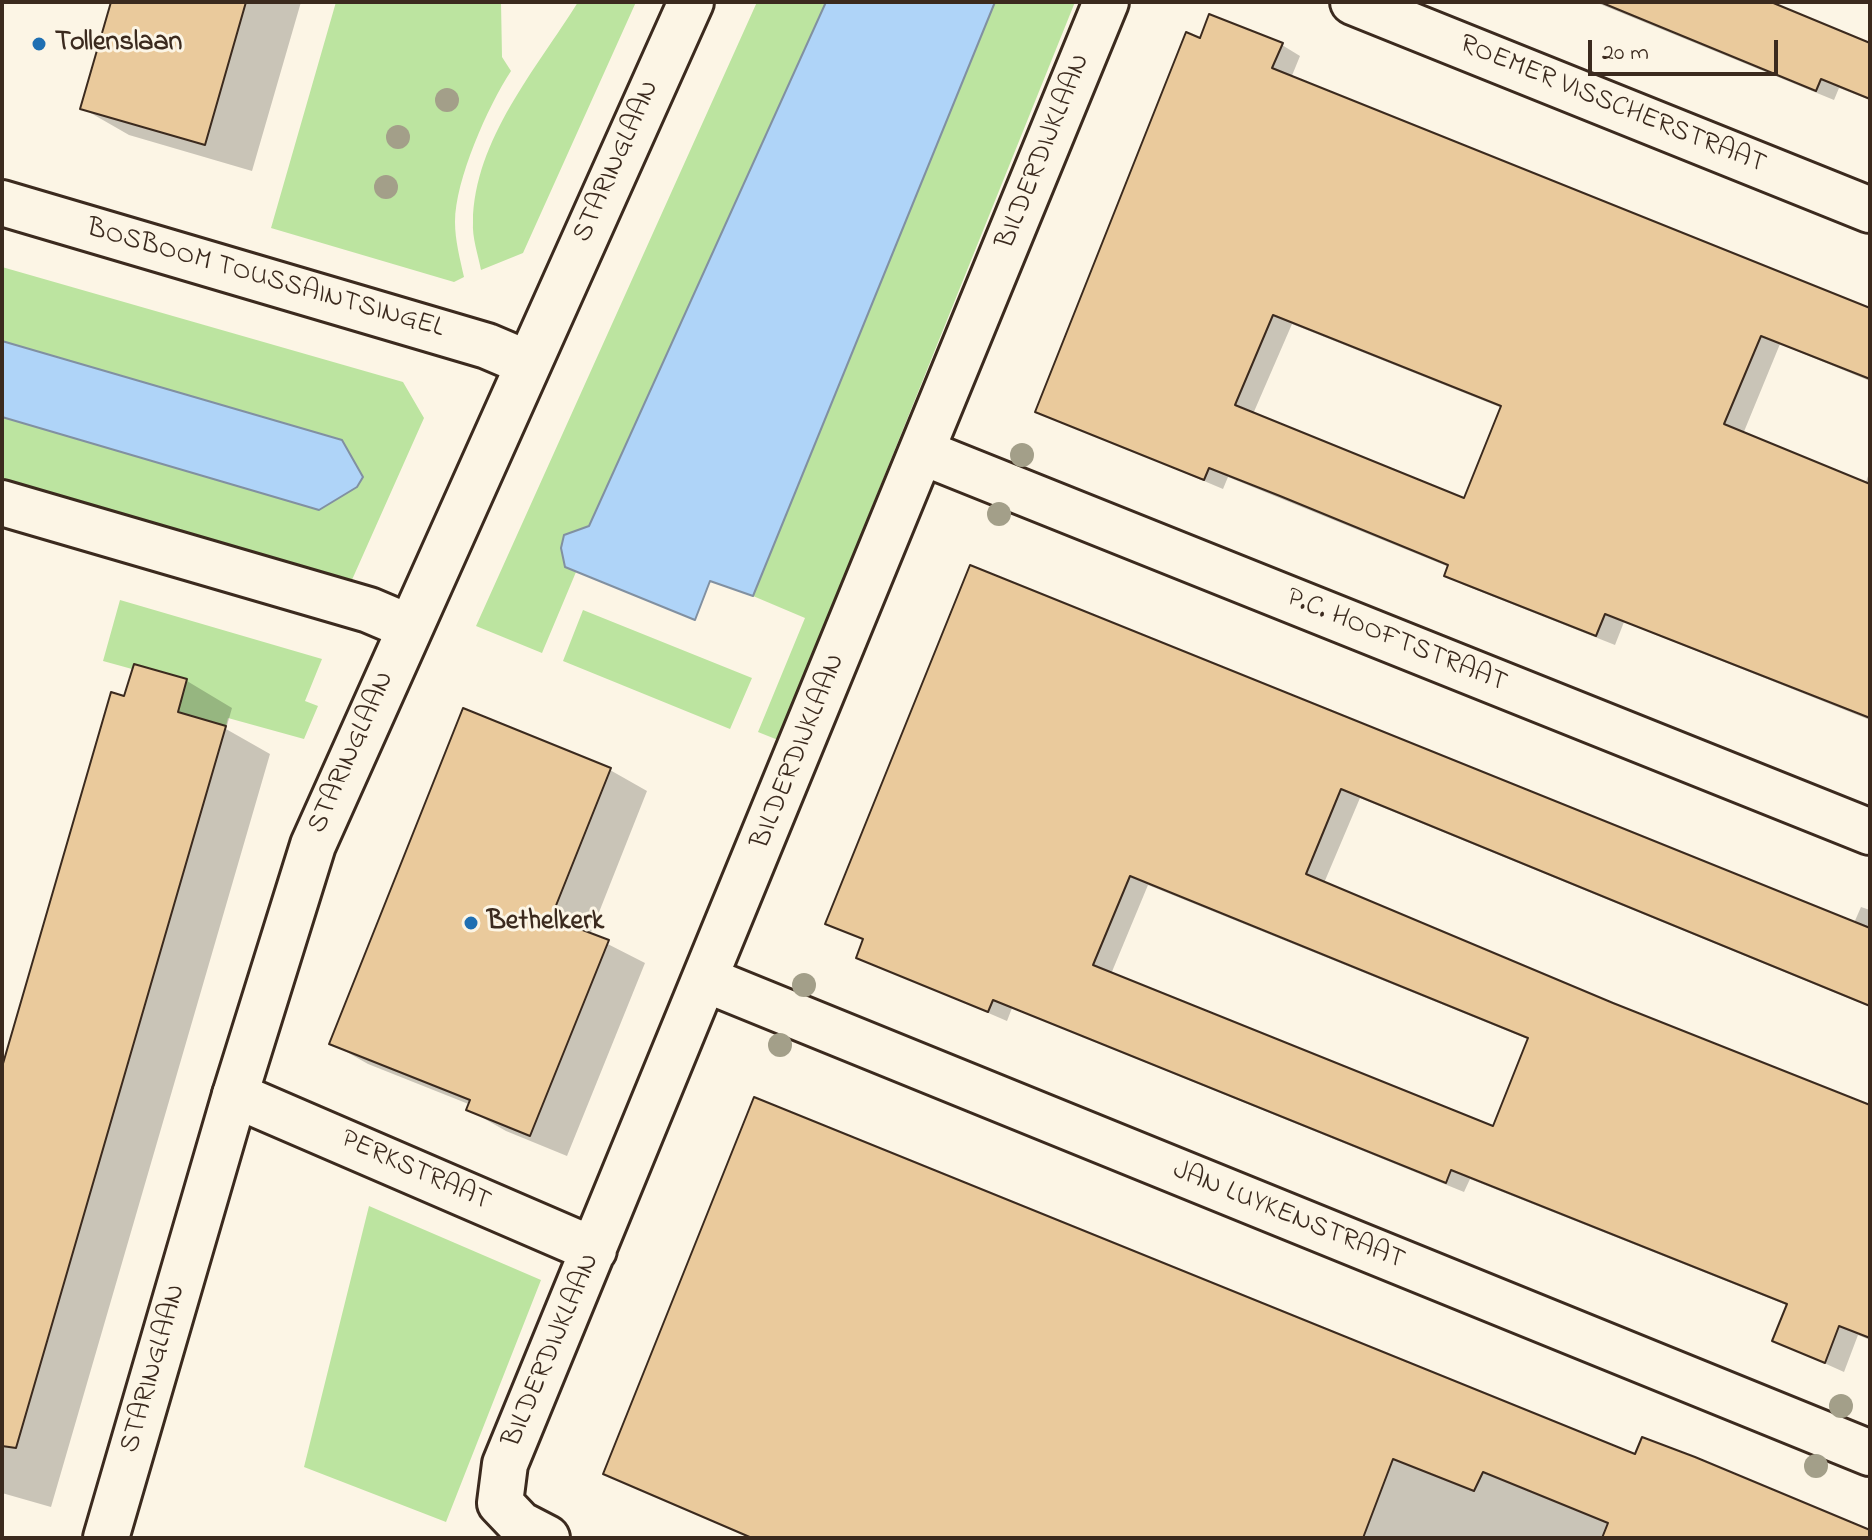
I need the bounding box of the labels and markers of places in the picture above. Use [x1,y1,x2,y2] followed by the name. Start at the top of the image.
[55,27,182,61] place label: Tollenslaan
[30,35,48,53] marker: Tollenslaan
[487,906,604,940] place label: Bethelkerk
[462,914,480,932] marker: Bethelkerk

